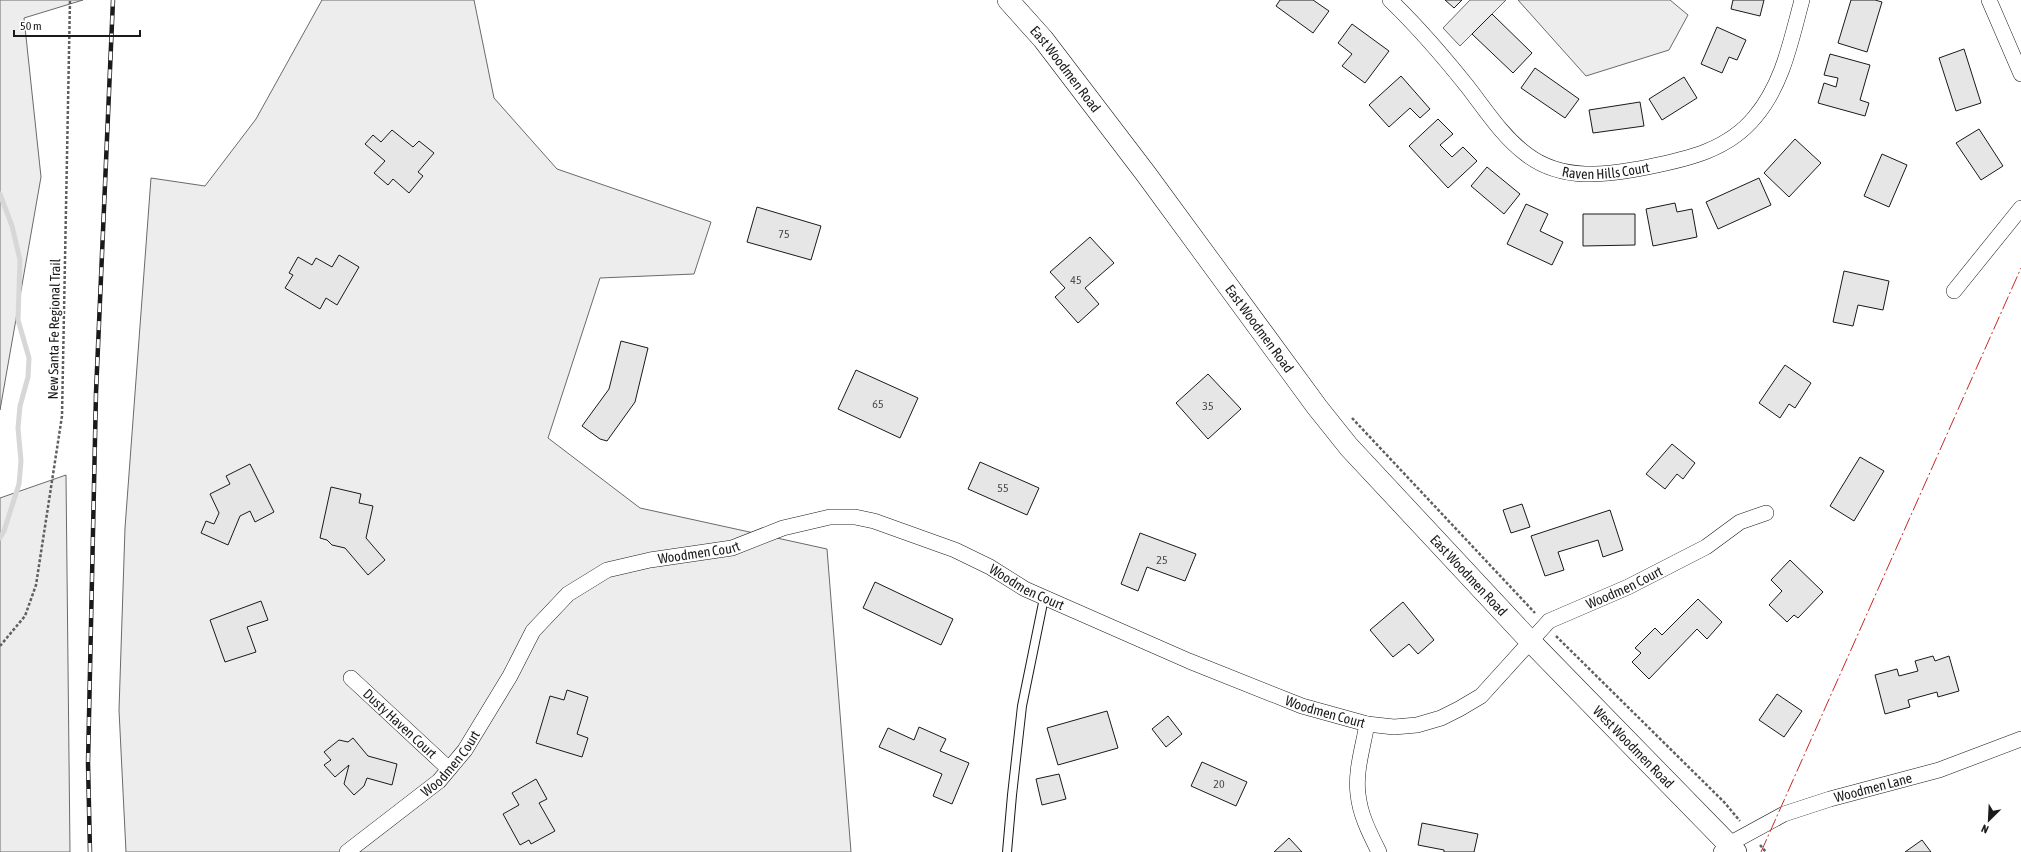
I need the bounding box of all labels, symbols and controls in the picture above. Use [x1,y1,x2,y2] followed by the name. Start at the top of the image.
[14,12,140,38] scale bar
[20,19,42,33] text: 50 m
[1027,23,1104,115] street label: East Woodmen Road
[1561,159,1651,182] street label: Raven Hills Court
[778,227,790,241] house number: 75
[45,258,63,399] street label: New Santa Fe Regional Trail
[1070,273,1082,287] house number: 45
[1222,282,1297,376] street label: East Woodmen Road
[872,397,884,411] house number: 65
[1202,399,1214,413] house number: 35
[997,481,1009,495] house number: 55
[1427,532,1510,619] street label: East Woodmen Road
[657,538,742,567] street label: Woodmen Court
[1156,553,1168,567] house number: 25
[986,561,1067,613] street label: Woodmen Court
[1584,563,1665,612] street label: Woodmen Court
[360,686,440,762] street label: Dusty Haven Court
[1283,692,1367,731] street label: Woodmen Court
[1590,703,1677,791] street label: West Woodmen Road
[418,727,483,800] street label: Woodmen Court
[1833,770,1914,806] street label: Woodmen Lane
[1213,777,1225,791] house number: 20
[1969,800,2009,840] north arrow
[1980,822,1990,836] text: N

